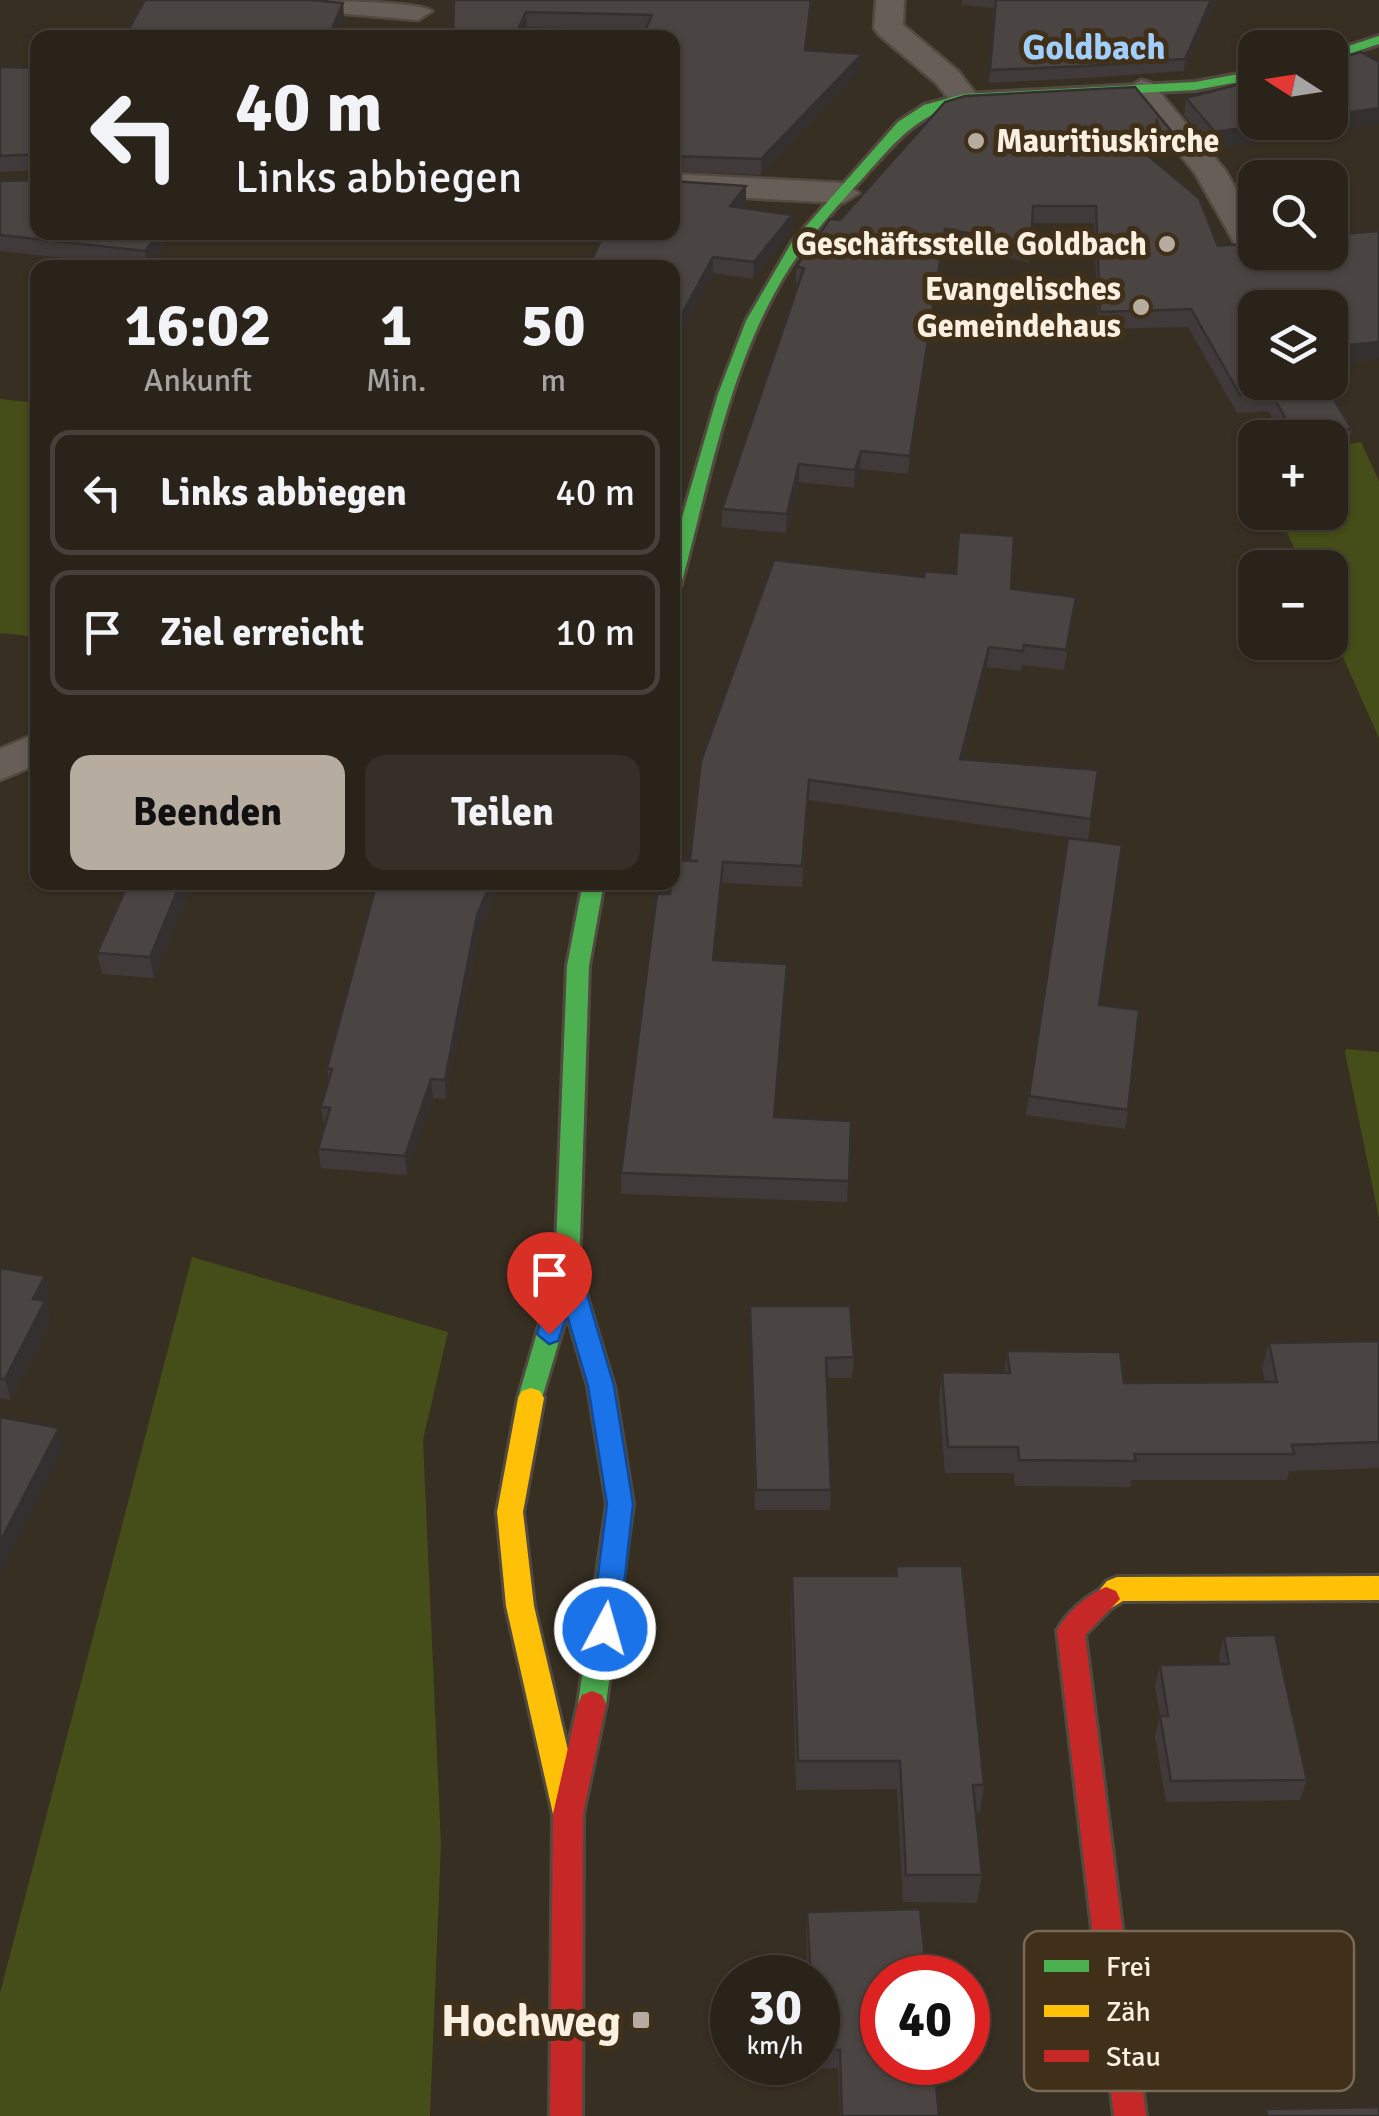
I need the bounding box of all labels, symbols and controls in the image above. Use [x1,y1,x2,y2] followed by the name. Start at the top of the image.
[1023,26,1165,69] district label: Goldbach
[1238,30,1348,140] north arrow
[1238,30,1348,660] map controls
[235,64,383,150] text: 40 m
[70,70,200,200] icon: left
[996,122,1219,161] place label: Mauritiuskirche
[965,130,987,152] marker: Mauritiuskirche
[235,150,522,205] text: Links abbiegen
[1238,160,1348,270] button: search
[796,225,1147,264] place label: Geschäftsstelle Goldbach
[1156,233,1178,255] marker: Geschäftsstelle Goldbach
[917,270,1121,346] place label: Evangelisches Gemeindehaus
[124,289,272,363] text: 16:02
[380,289,412,363] text: 1
[521,289,586,363] text: 50
[1238,290,1348,400] button: layers
[1130,296,1152,318] marker: Evangelisches Gemeindehaus
[144,361,252,400] text: Ankunft
[366,361,426,400] text: Min.
[540,361,566,400] text: m
[1238,420,1348,530] button: +
[75,465,130,520] icon: left
[160,469,407,516] text: Links abbiegen
[555,469,635,516] text: 40 m
[1238,550,1348,660] button: −
[75,605,130,660] icon: arrive
[160,609,364,656] text: Ziel erreicht
[555,609,635,656] text: 10 m
[70,755,345,870] button: Beenden
[365,755,640,870] button: Teilen
[507,1232,592,1335] pin
[522,1247,577,1302] icon: arrive
[553,1577,657,1681] position arrow
[1024,1931,1354,2091] legend
[1106,1950,1151,1984] text: Frei
[860,1955,990,2085] speed limit sign: 40
[748,1977,802,2039] text: 30
[441,1994,621,2049] place label: Hochweg
[1106,1995,1151,2029] text: Zäh
[630,2009,652,2031] marker: Hochweg
[747,2030,803,2061] text: km/h
[1106,2040,1161,2074] text: Stau

